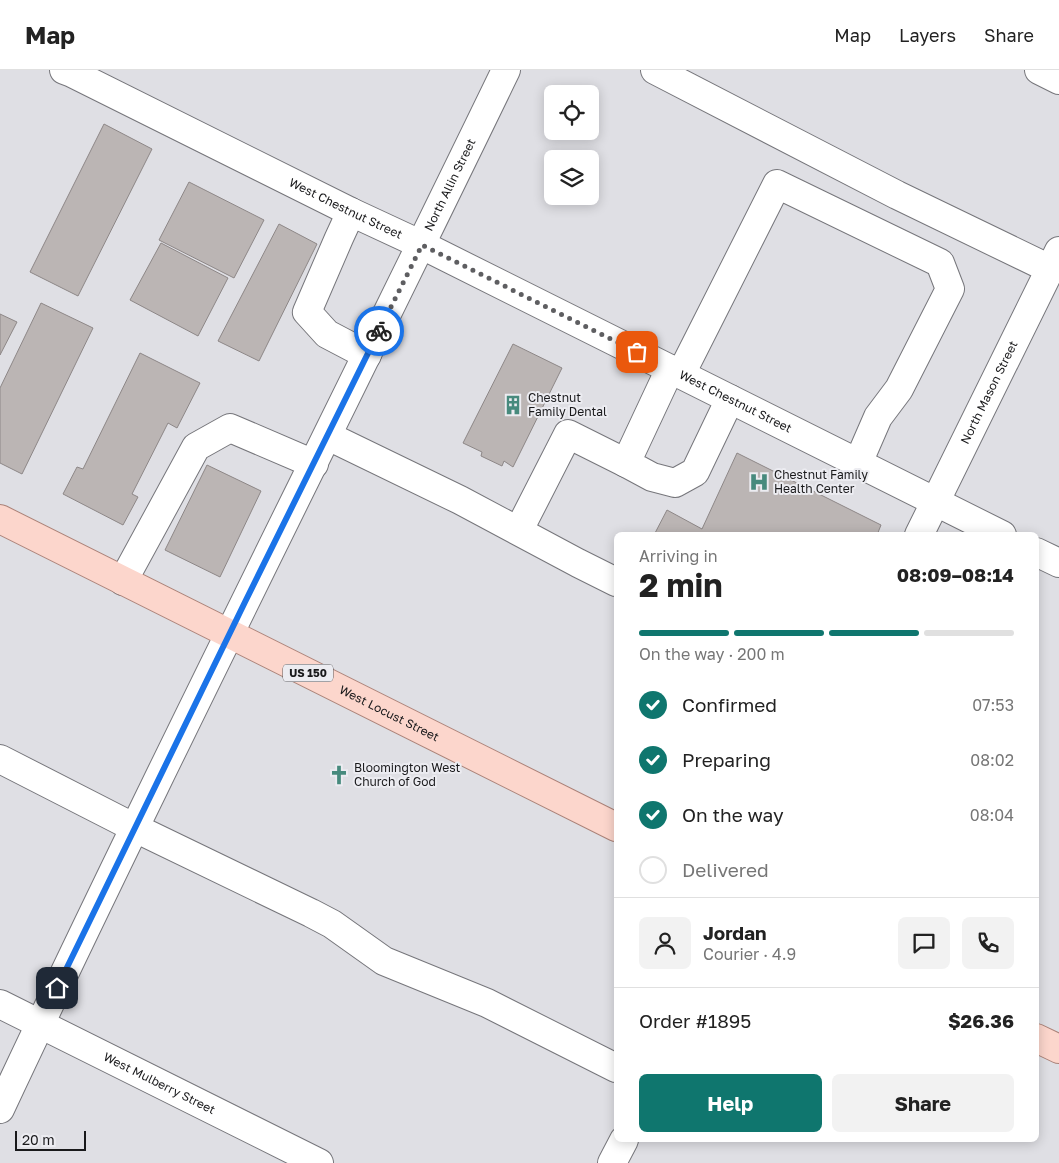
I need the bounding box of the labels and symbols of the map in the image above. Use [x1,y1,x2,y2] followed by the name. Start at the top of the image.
[421,136,479,233] street label: North Allin Street
[287,174,405,242] street label: West Chestnut Street
[354,306,404,356] courier
[616,331,658,373] pin
[957,338,1021,446] street label: North Mason Street
[677,367,795,436] street label: West Chestnut Street
[528,390,607,419] place label: Chestnut Family Dental
[502,394,524,416] building icon: Chestnut Family Dental
[774,467,868,496] place label: Chestnut Family Health Center
[748,471,770,493] hospital icon: Chestnut Family Health Center
[283,664,333,682] road number: US 150
[337,682,442,744] street label: West Locust Street
[354,760,460,789] place label: Bloomington West Church of God
[328,764,350,786] church icon: Bloomington West Church of God
[36,967,78,1009] pin
[101,1049,218,1117] street label: West Mulberry Street
[15,1128,86,1151] scale bar

